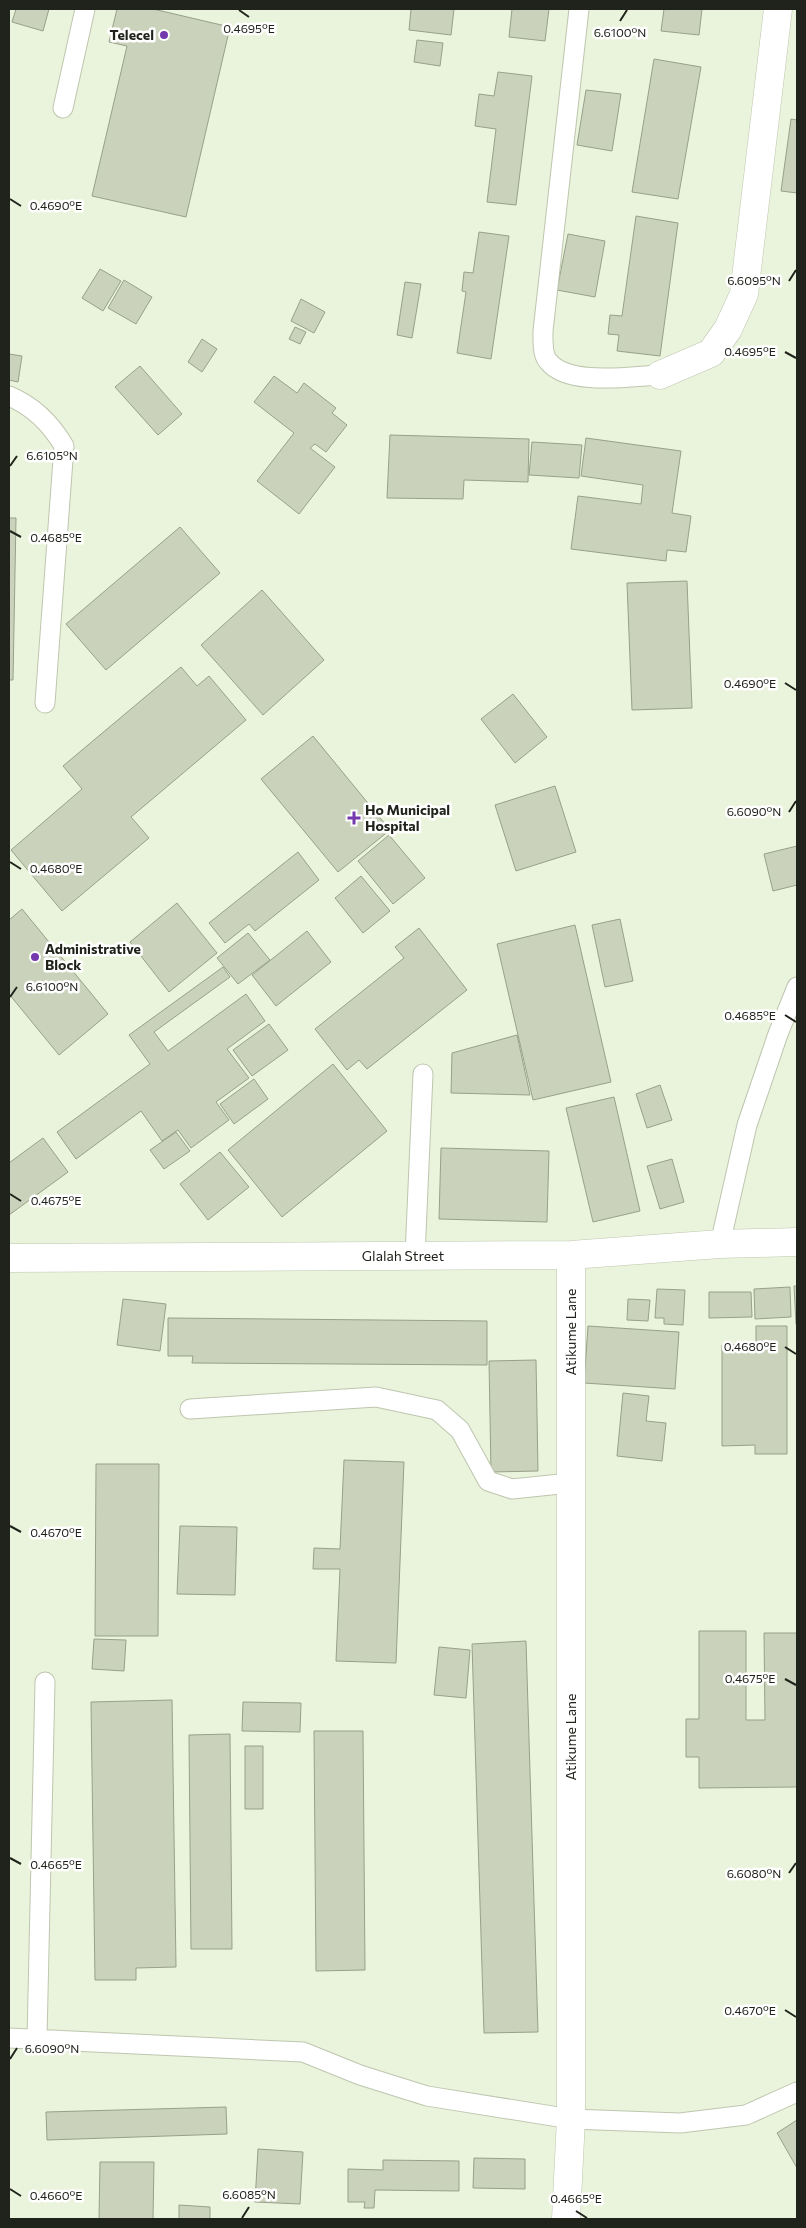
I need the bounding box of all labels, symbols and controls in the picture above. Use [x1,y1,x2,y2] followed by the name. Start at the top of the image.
[223,21,275,35] text: 0.4695°E
[594,25,646,39] text: 6.6100°N
[109,26,154,43] place label: Telecel
[158,29,170,41] marker: Telecel
[30,198,82,212] text: 0.4690°E
[727,273,781,287] text: 6.6095°N
[724,344,776,358] text: 0.4695°E
[26,448,78,462] text: 6.6105°N
[30,530,82,544] text: 0.4685°E
[724,676,776,690] text: 0.4690°E
[365,801,450,834] place label: Ho Municipal Hospital
[727,804,781,818] text: 6.6090°N
[347,811,361,825] marker: Ho Municipal Hospital
[30,861,82,875] text: 0.4680°E
[45,940,141,973] place label: Administrative Block
[29,951,41,963] marker: Administrative Block
[26,979,78,993] text: 6.6100°N
[724,1008,776,1022] text: 0.4685°E
[31,1193,81,1207] text: 0.4675°E
[362,1247,444,1264] street label: Glalah Street
[562,1289,579,1375] street label: Atikume Lane
[724,1339,776,1353] text: 0.4680°E
[30,1525,82,1539] text: 0.4670°E
[725,1671,775,1685] text: 0.4675°E
[562,1694,579,1780] street label: Atikume Lane
[30,1857,82,1871] text: 0.4665°E
[727,1866,781,1880] text: 6.6080°N
[724,2003,776,2017] text: 0.4670°E
[25,2041,79,2055] text: 6.6090°N
[222,2187,276,2201] text: 6.6085°N
[30,2188,82,2202] text: 0.4660°E
[550,2191,602,2205] text: 0.4665°E

